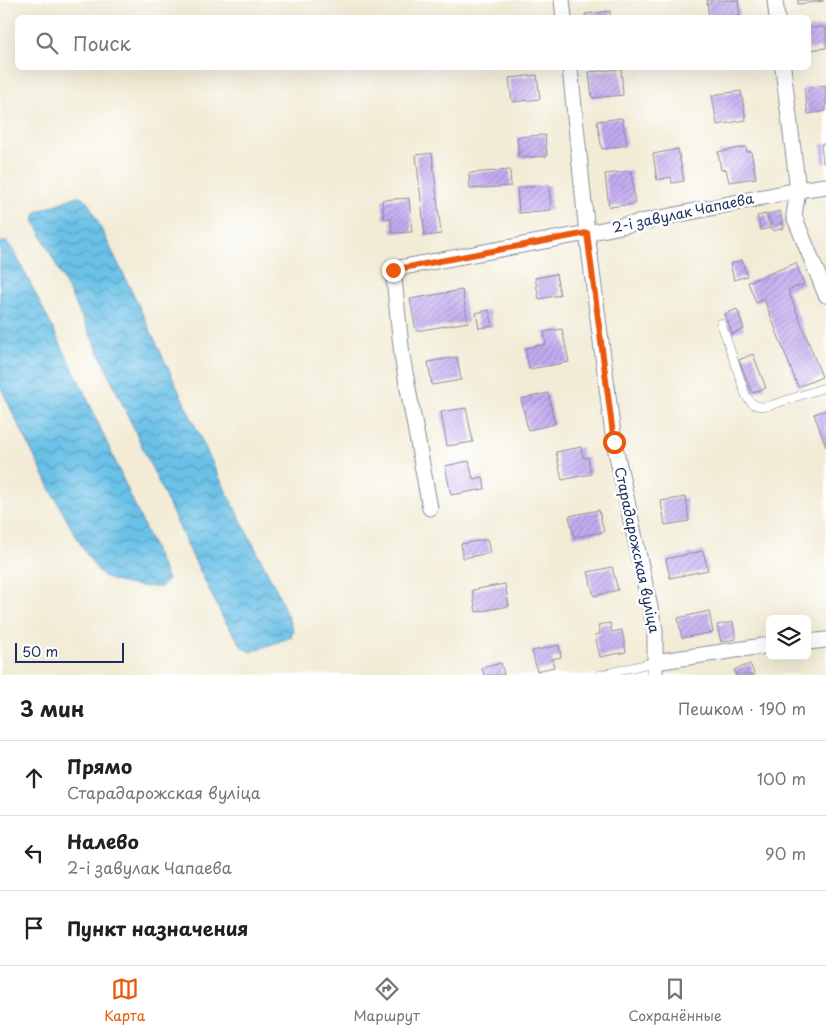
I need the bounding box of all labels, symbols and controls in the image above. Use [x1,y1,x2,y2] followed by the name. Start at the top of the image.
[15,15,811,70] search box
[33,29,61,57] icon: search
[73,29,131,57] text: Поиск
[610,187,756,238] street label: 2-і завулак Чапаева
[382,259,405,282] route end
[603,431,626,454] route start
[610,465,665,635] street label: Старадарожская вуліца
[766,615,811,660] map controls
[766,615,811,660] button: layers
[15,640,124,663] scale bar
[22,641,58,662] text: 50 m
[20,692,84,724] text: 3 мин
[678,696,806,720] text: Пешком · 190 m
[67,752,132,780] text: Прямо
[20,764,48,792] icon: ahead
[757,766,806,790] text: 100 m
[67,780,261,804] text: Старадарожская вуліца
[67,827,139,855] text: Налево
[20,839,48,867] icon: left
[765,841,806,865] text: 90 m
[67,855,232,879] text: 2-і завулак Чапаева
[20,914,48,942] icon: arrive
[67,914,248,942] text: Пункт назначения
[104,975,145,1026] tab: Карта
[354,975,420,1026] tab: Маршрут
[628,975,722,1026] tab: Сохранённые

